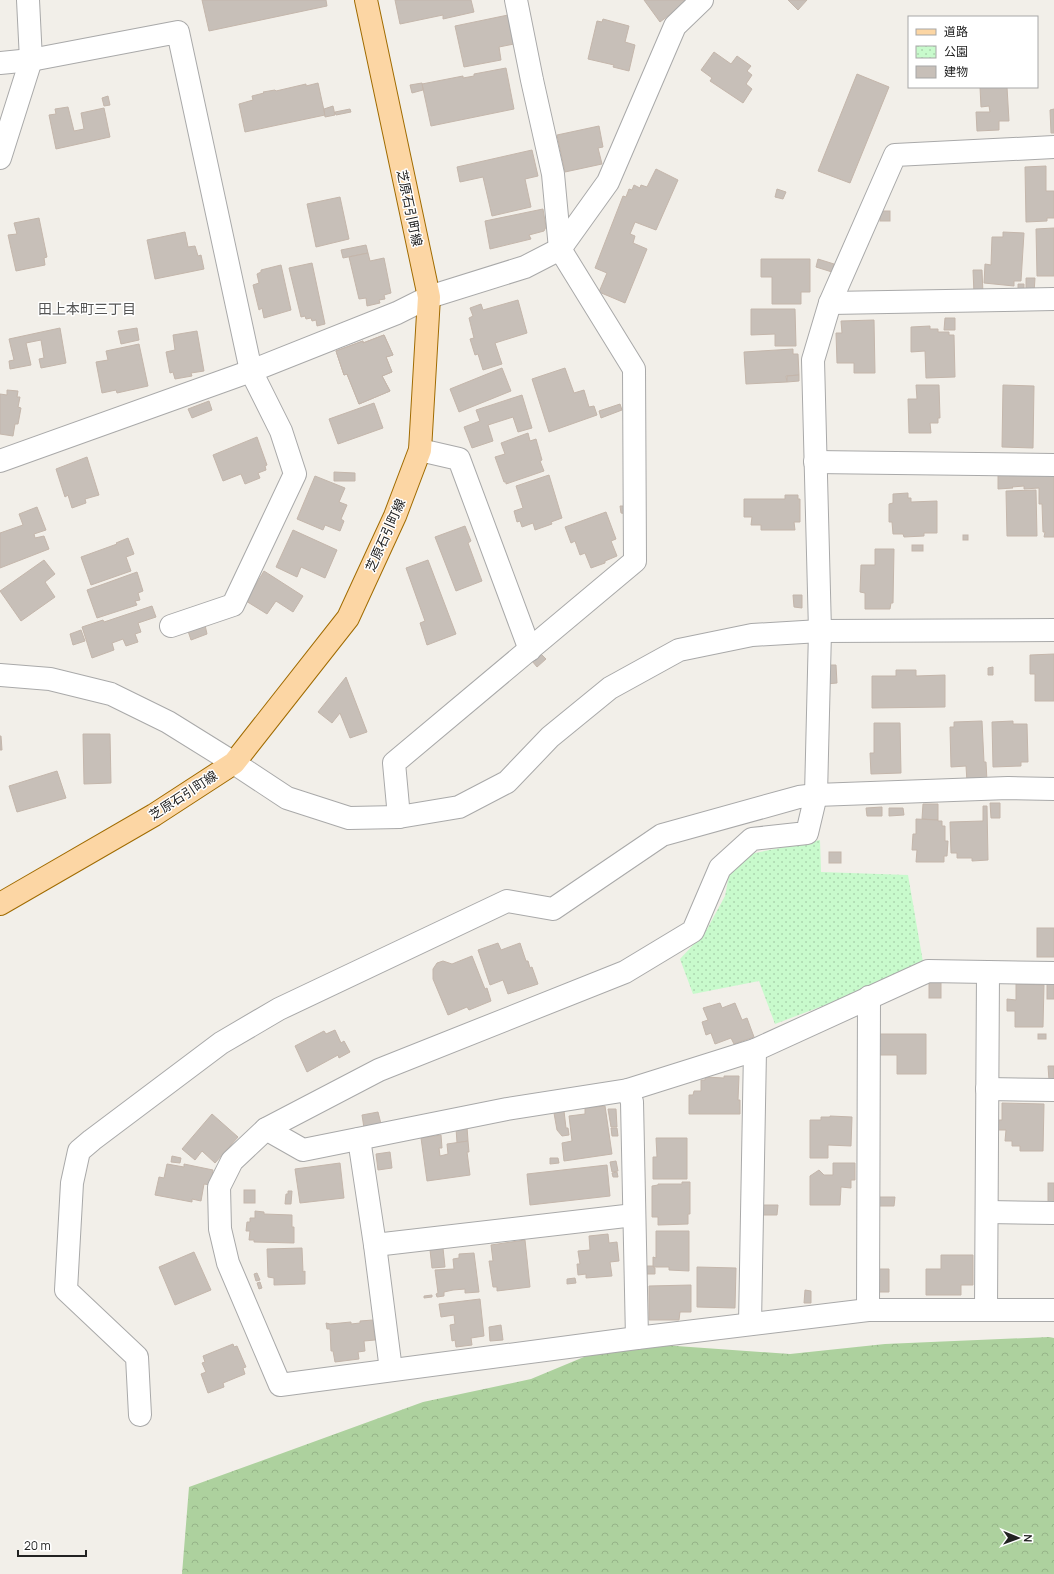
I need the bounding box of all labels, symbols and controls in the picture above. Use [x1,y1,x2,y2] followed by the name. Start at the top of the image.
[908,16,1038,88] legend
[944,23,968,40] text: 道路
[944,43,968,60] text: 公園
[944,63,968,80] text: 建物
[393,168,427,248] street label: 芝原石引町線
[38,299,136,318] district label: 田上本町三丁目
[361,496,409,574] street label: 芝原石引町線
[145,766,221,824] street label: 芝原石引町線
[998,1518,1038,1558] north arrow
[18,1532,86,1558] scale bar
[1021,1534,1036,1542] text: N
[24,1537,51,1554] text: 20 m

